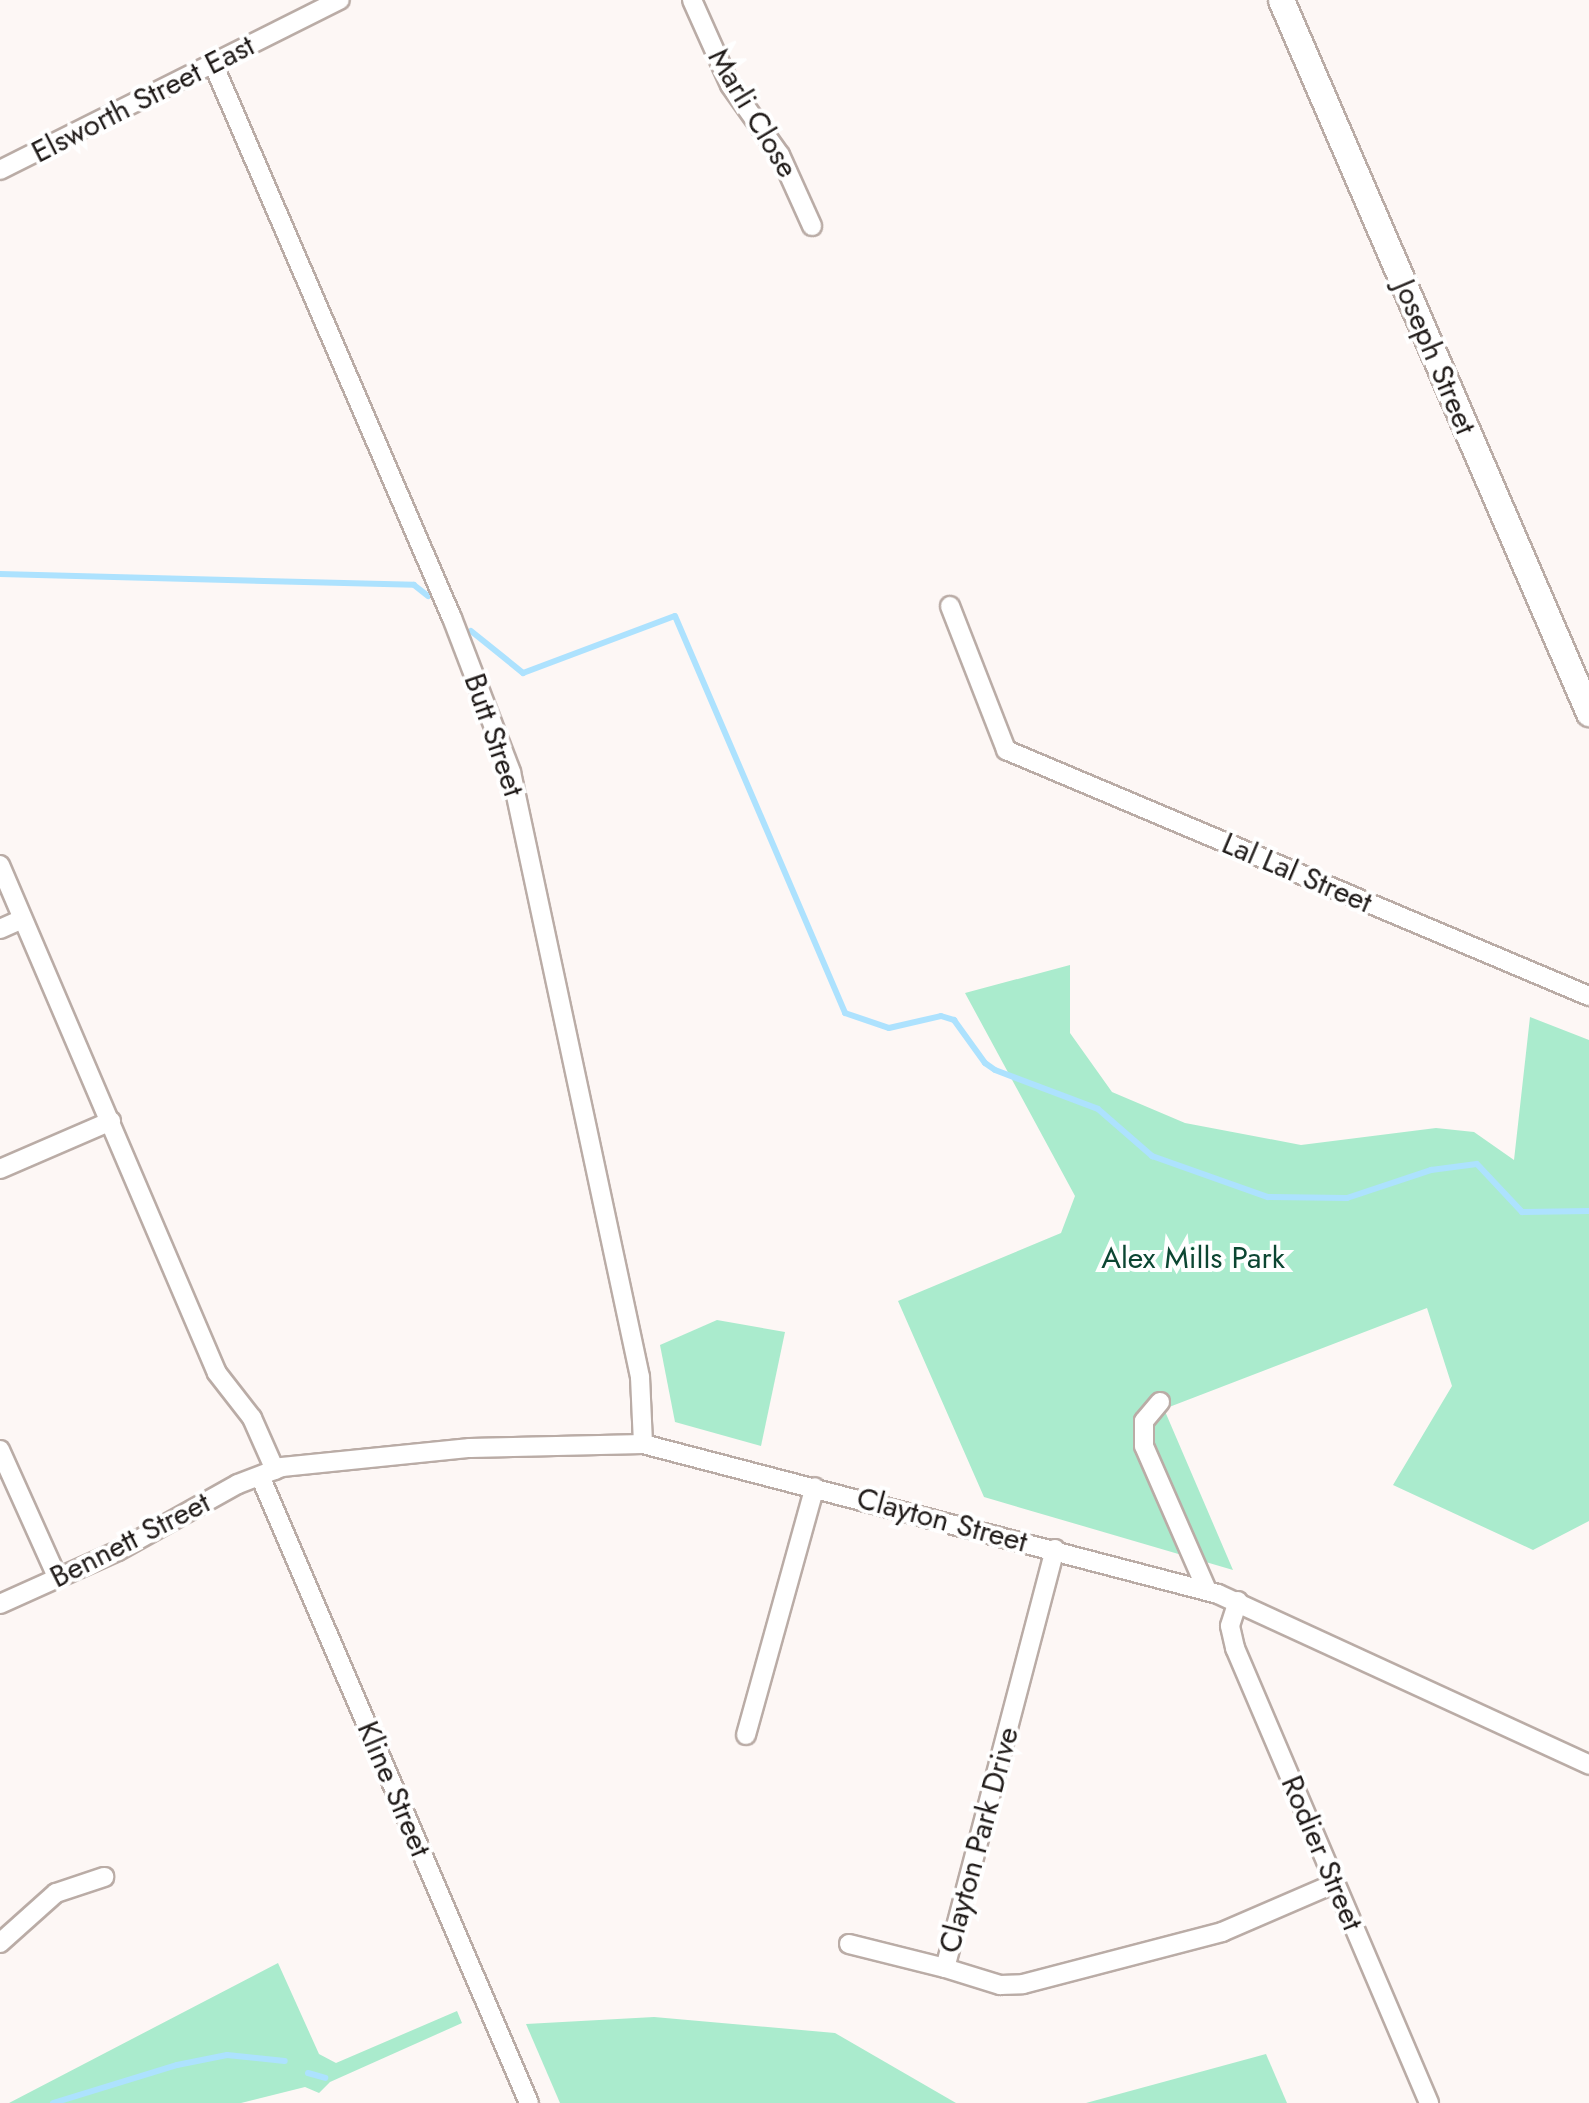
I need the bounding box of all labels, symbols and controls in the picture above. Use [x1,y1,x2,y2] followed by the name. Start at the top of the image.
[26,27,260,171] street label: Elsworth Street East
[700,42,806,184] street label: Marli Close
[1386,274,1484,440] street label: Joseph Street
[456,669,532,801] street label: Butt Street
[1217,825,1377,921] street label: Lal Lal Street
[1101,1240,1285,1276] park label: Alex Mills Park
[853,1480,1031,1560] street label: Clayton Street
[44,1484,216,1596] street label: Bennett Street
[349,1716,439,1862] street label: Kline Street
[932,1723,1026,1957] street label: Clayton Park Drive
[1273,1770,1371,1936] street label: Rodier Street

